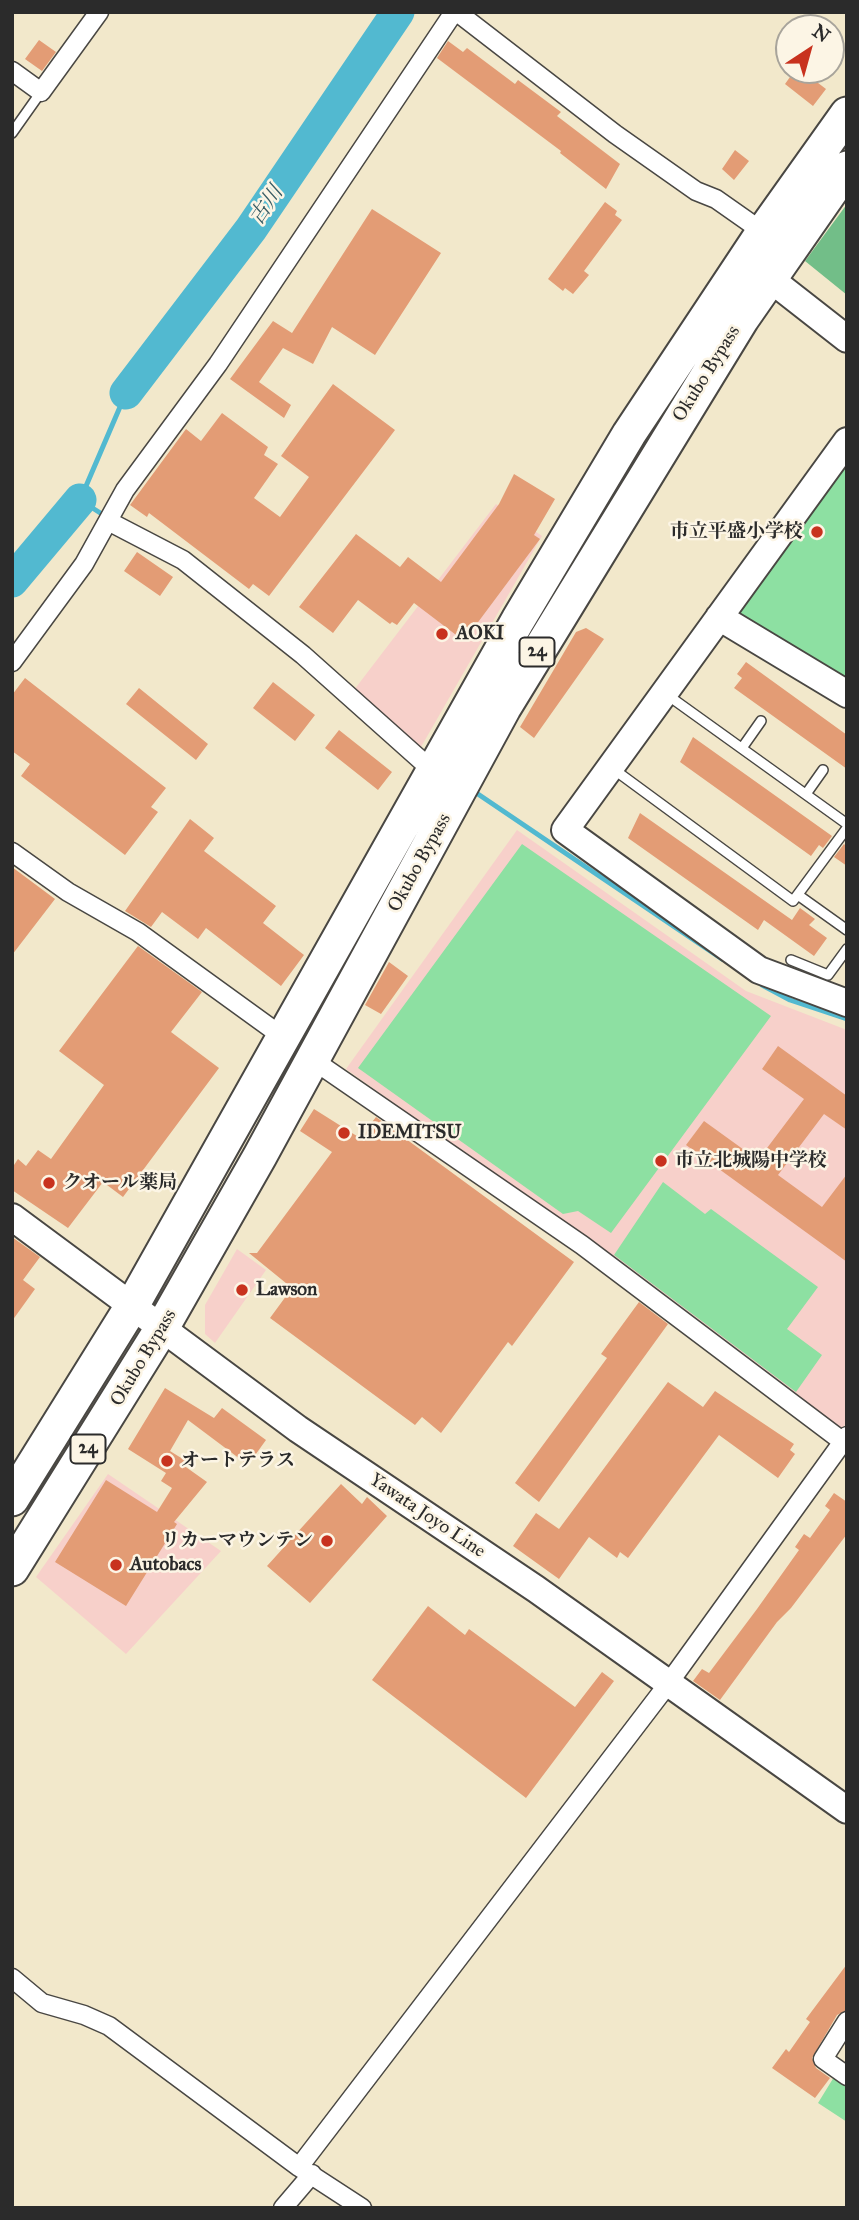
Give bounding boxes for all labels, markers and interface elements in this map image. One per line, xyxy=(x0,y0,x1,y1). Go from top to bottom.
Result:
north arrow xyxy=(775,14,845,84)
text: N xyxy=(808,19,835,47)
water label: 古川 xyxy=(245,182,289,230)
street label: Okubo Bypass xyxy=(668,322,746,426)
place label: 市立平盛小学校 xyxy=(670,521,803,543)
marker: 市立平盛小学校 xyxy=(809,524,825,540)
place label: AOKI xyxy=(456,623,504,645)
marker: AOKI xyxy=(434,626,450,642)
road number: 24 xyxy=(520,638,554,666)
street label: Okubo Bypass xyxy=(384,810,456,916)
place label: IDEMITSU xyxy=(358,1122,461,1144)
marker: IDEMITSU xyxy=(336,1125,352,1141)
place label: 市立北城陽中学校 xyxy=(675,1150,827,1172)
marker: 市立北城陽中学校 xyxy=(653,1153,669,1169)
place label: クオール薬局 xyxy=(63,1172,177,1194)
marker: クオール薬局 xyxy=(41,1175,57,1191)
place label: Lawson xyxy=(256,1279,317,1301)
marker: Lawson xyxy=(234,1282,250,1298)
street label: Okubo Bypass xyxy=(106,1305,182,1411)
road number: 24 xyxy=(70,1434,106,1464)
place label: オートテラス xyxy=(181,1450,295,1472)
marker: オートテラス xyxy=(159,1453,175,1469)
street label: Yawata Joyo Line xyxy=(365,1469,489,1563)
place label: リカーマウンテン xyxy=(161,1530,313,1552)
marker: リカーマウンテン xyxy=(319,1533,335,1549)
place label: Autobacs xyxy=(130,1554,201,1576)
marker: Autobacs xyxy=(108,1557,124,1573)

